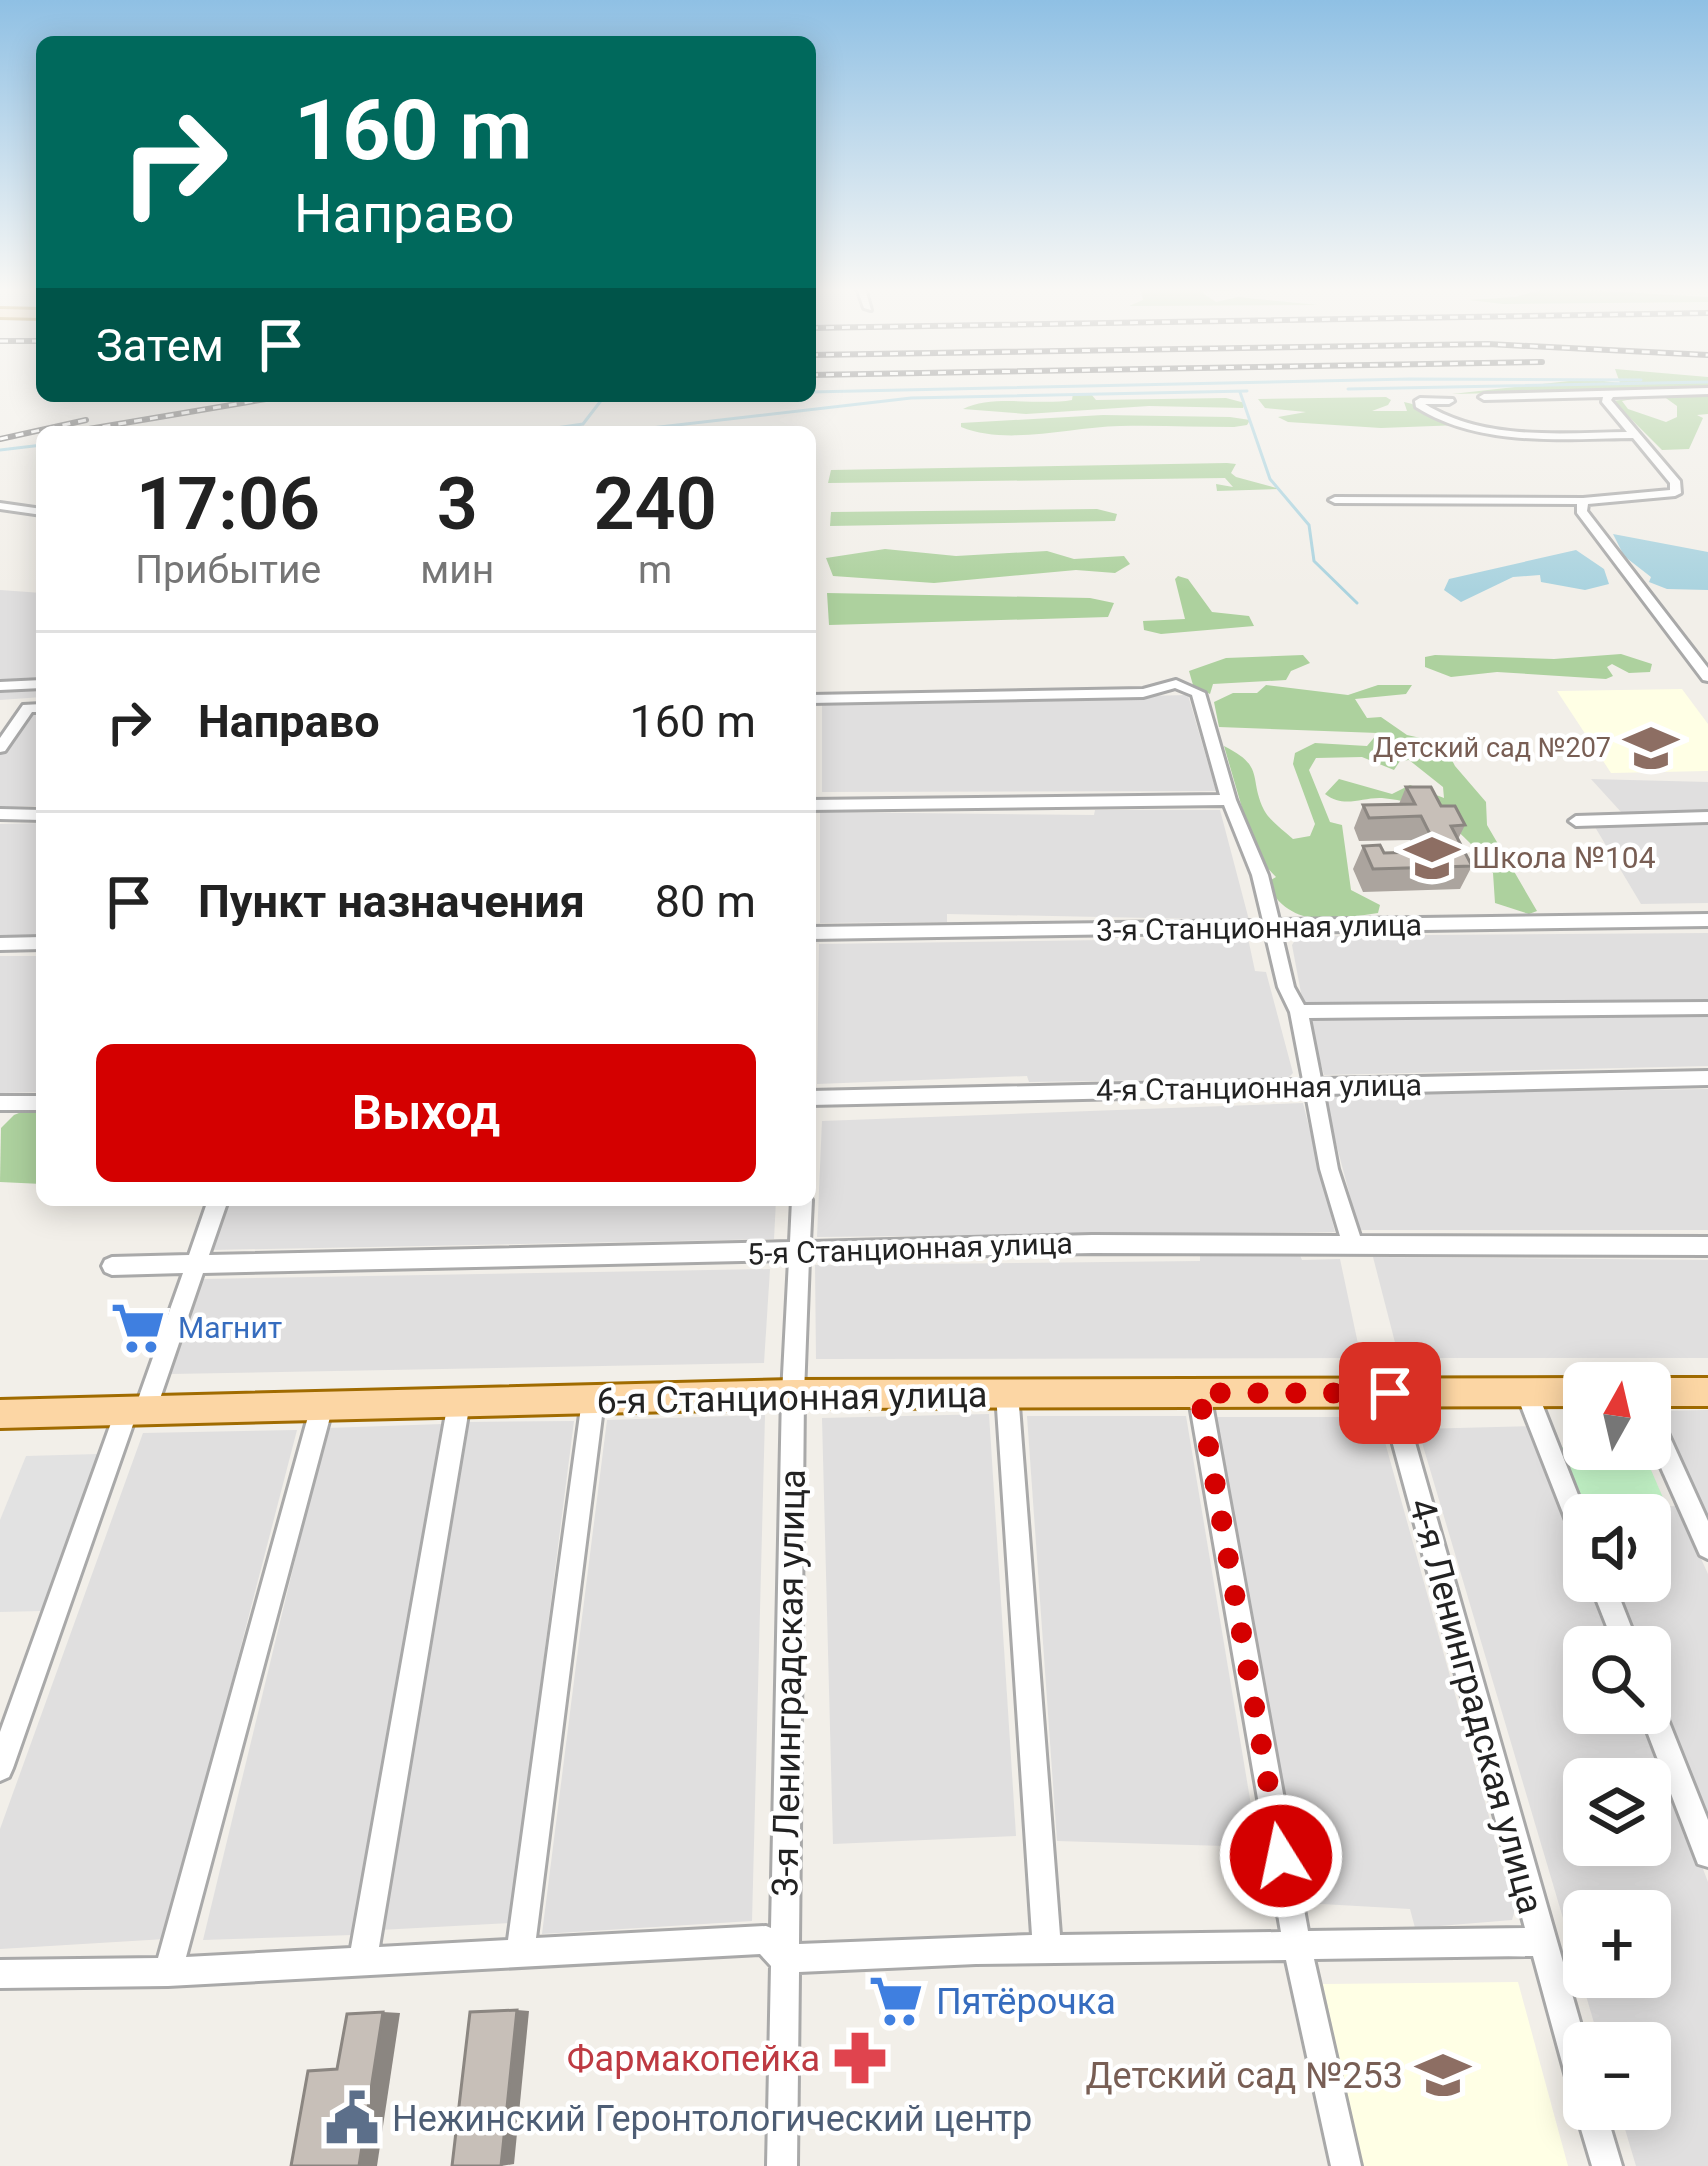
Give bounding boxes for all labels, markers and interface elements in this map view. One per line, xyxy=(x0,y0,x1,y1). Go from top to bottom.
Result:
text: 160 m xyxy=(294,81,532,180)
icon: right xyxy=(96,84,252,240)
text: Направо xyxy=(294,182,514,245)
icon: arrive xyxy=(248,312,314,378)
text: Затем xyxy=(96,319,224,372)
text: 17:06 xyxy=(136,462,320,547)
text: 3 xyxy=(437,462,478,547)
text: 240 xyxy=(593,462,717,547)
text: Прибытие xyxy=(135,547,321,593)
text: мин xyxy=(420,547,494,593)
text: m xyxy=(638,547,672,593)
icon: right xyxy=(96,689,162,755)
text: Направо xyxy=(198,695,380,748)
text: 160 m xyxy=(630,695,756,748)
school or university icon: Детский сад №207 xyxy=(1622,719,1680,777)
place label: Детский сад №207 xyxy=(1373,732,1611,764)
school or university icon: Школа №104 xyxy=(1403,829,1461,887)
place label: Школа №104 xyxy=(1472,840,1656,875)
icon: arrive xyxy=(96,869,162,935)
text: Пункт назначения xyxy=(198,875,585,928)
text: 80 m xyxy=(655,875,756,928)
street label: 3-я Станционная улица xyxy=(1096,907,1422,948)
button: Выход xyxy=(96,1044,756,1182)
street label: 4-я Станционная улица xyxy=(1096,1067,1422,1108)
street label: 5-я Станционная улица xyxy=(747,1225,1073,1272)
supermarket icon: Магнит xyxy=(109,1299,167,1357)
place label: Магнит xyxy=(178,1310,282,1345)
pin xyxy=(1339,1342,1441,1444)
icon: arrive xyxy=(1357,1360,1423,1426)
north arrow xyxy=(1563,1362,1671,1470)
map controls xyxy=(1563,1362,1671,2130)
street label: 6-я Станционная улица xyxy=(596,1374,988,1422)
street label: 3-я Ленинградская улица xyxy=(764,1469,814,1897)
street label: 4-я Ленинградская улица xyxy=(1400,1494,1552,1918)
button: sound xyxy=(1563,1494,1671,1602)
button: search xyxy=(1563,1626,1671,1734)
button: layers xyxy=(1563,1758,1671,1866)
position arrow xyxy=(1218,1793,1344,1919)
button: + xyxy=(1563,1890,1671,1998)
supermarket icon: Пятёрочка xyxy=(867,1972,925,2030)
place label: Пятёрочка xyxy=(936,1981,1116,2023)
button: − xyxy=(1563,2022,1671,2130)
pharmacy icon: Фармакопейка xyxy=(831,2029,889,2087)
place label: Фармакопейка xyxy=(567,2038,820,2080)
school or university icon: Детский сад №253 xyxy=(1414,2046,1472,2104)
place label: Детский сад №253 xyxy=(1086,2055,1403,2097)
public building icon: Нежинский Геронтологический центр xyxy=(323,2089,381,2147)
place label: Нежинский Геронтологический центр xyxy=(392,2098,1032,2140)

